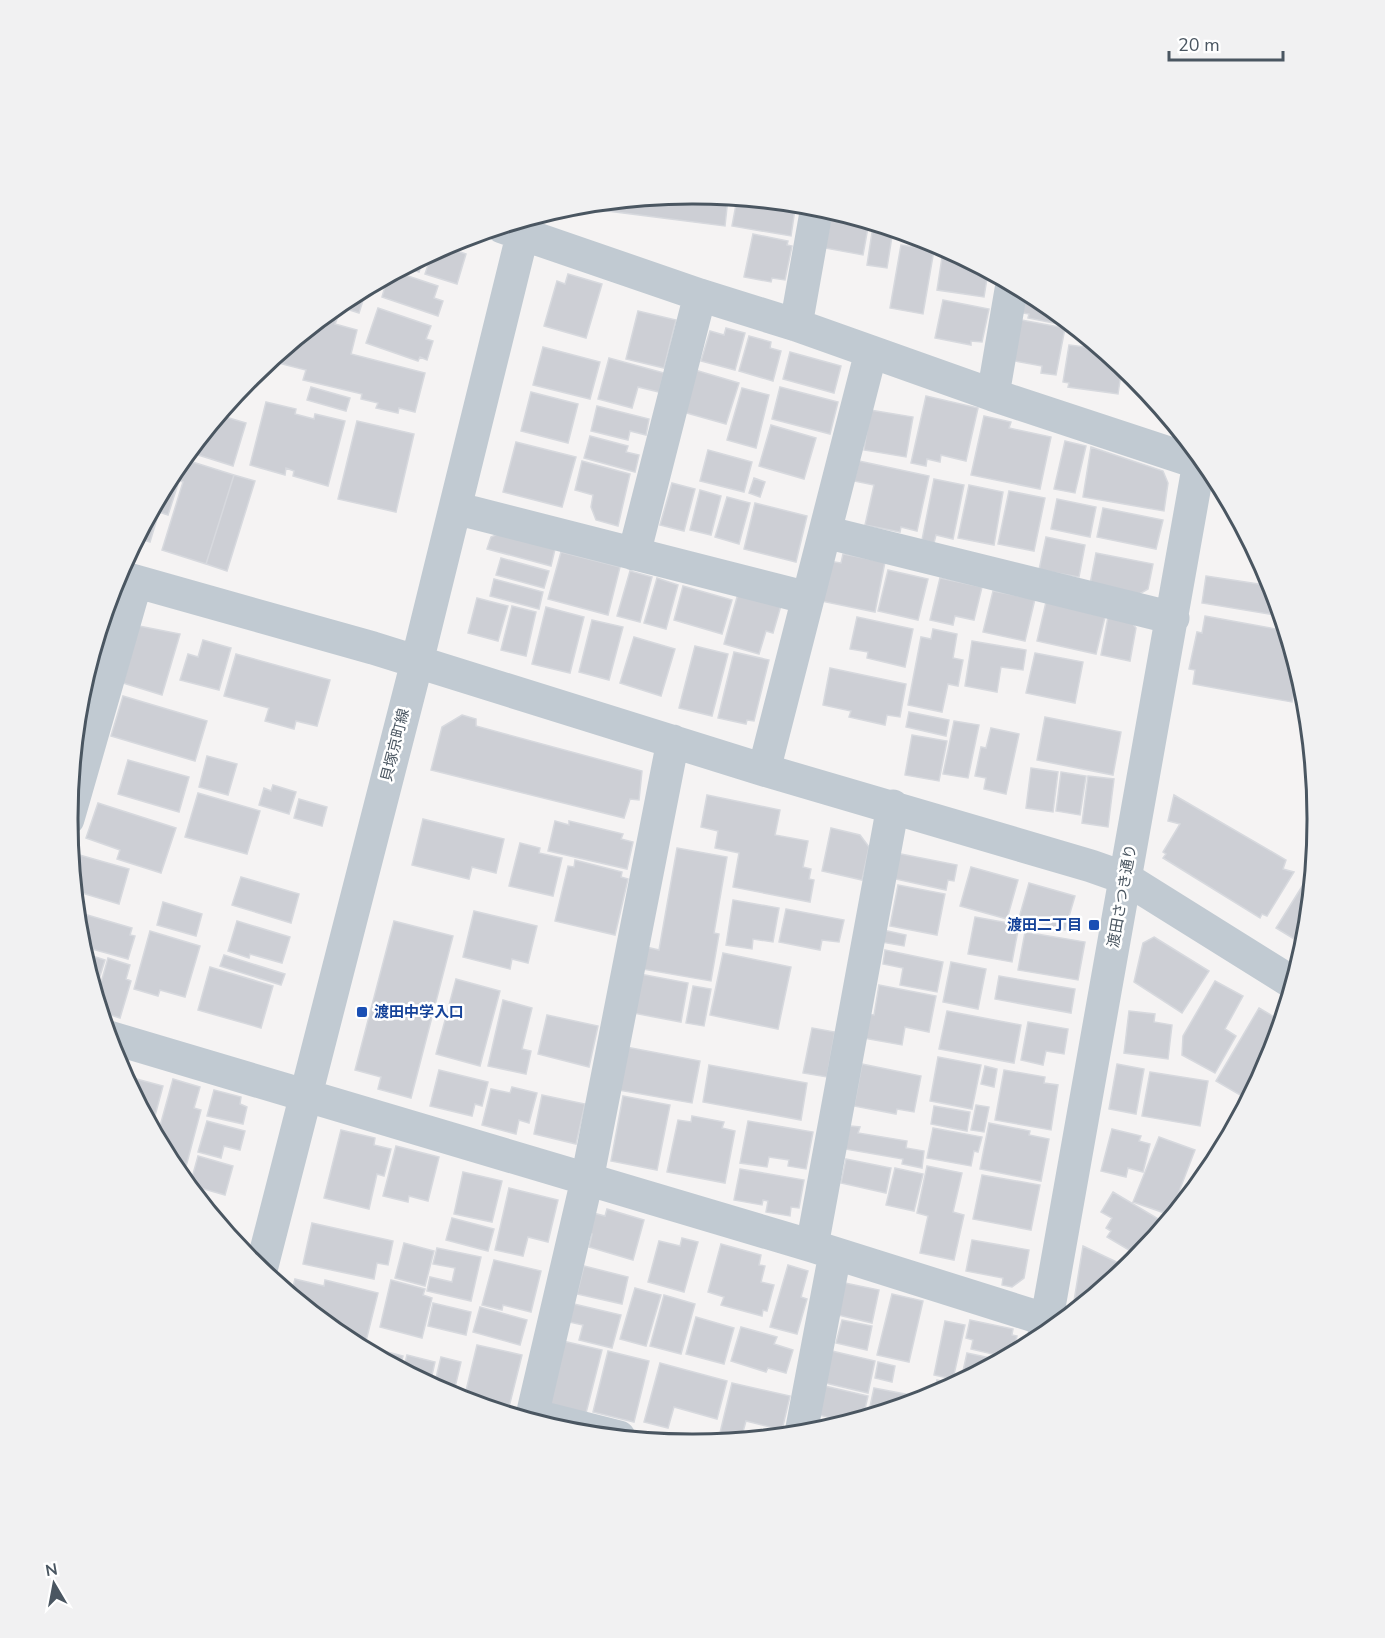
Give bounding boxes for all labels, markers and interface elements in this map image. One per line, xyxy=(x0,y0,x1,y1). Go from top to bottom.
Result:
scale bar xyxy=(1169,24,1283,62)
text: 20 m xyxy=(1178,33,1220,57)
street label: 貝塚京町線 xyxy=(376,706,414,784)
street label: 渡田さつき通り xyxy=(1103,843,1141,949)
place label: 渡田二丁目 xyxy=(1007,915,1082,935)
marker: 渡田二丁目 xyxy=(1087,918,1101,932)
place label: 渡田中学入口 xyxy=(374,1002,464,1022)
marker: 渡田中学入口 xyxy=(355,1005,369,1019)
north arrow xyxy=(24,1554,84,1614)
text: N xyxy=(44,1558,59,1582)

